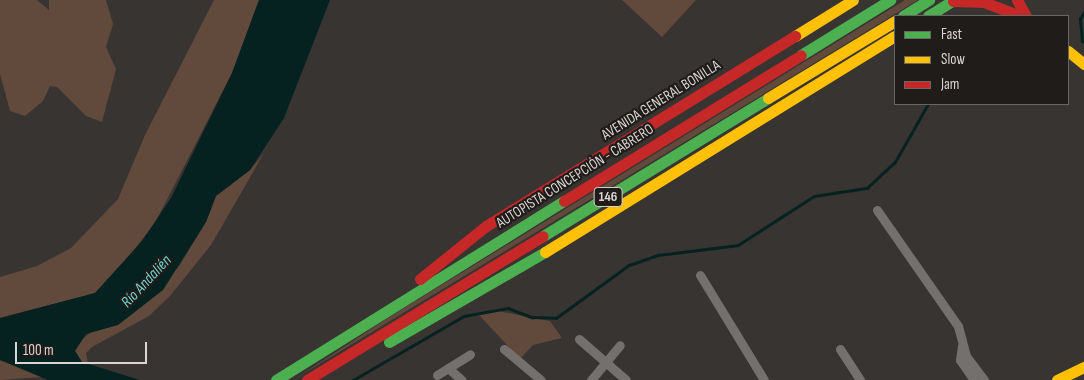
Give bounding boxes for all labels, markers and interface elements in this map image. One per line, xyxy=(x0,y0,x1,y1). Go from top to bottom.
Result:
legend xyxy=(894,15,1069,105)
text: Fast xyxy=(941,25,962,44)
text: Slow xyxy=(941,50,965,69)
street label: AVENIDA GENERAL BONILLA xyxy=(598,56,724,144)
text: Jam xyxy=(941,75,959,94)
street label: AUTOPISTA CONCEPCIÓN - CABRERO xyxy=(493,120,657,232)
road number: 146 xyxy=(593,186,623,208)
water label: Río Andalién xyxy=(118,252,176,312)
scale bar xyxy=(18,332,150,364)
text: 100 m xyxy=(23,341,54,360)

